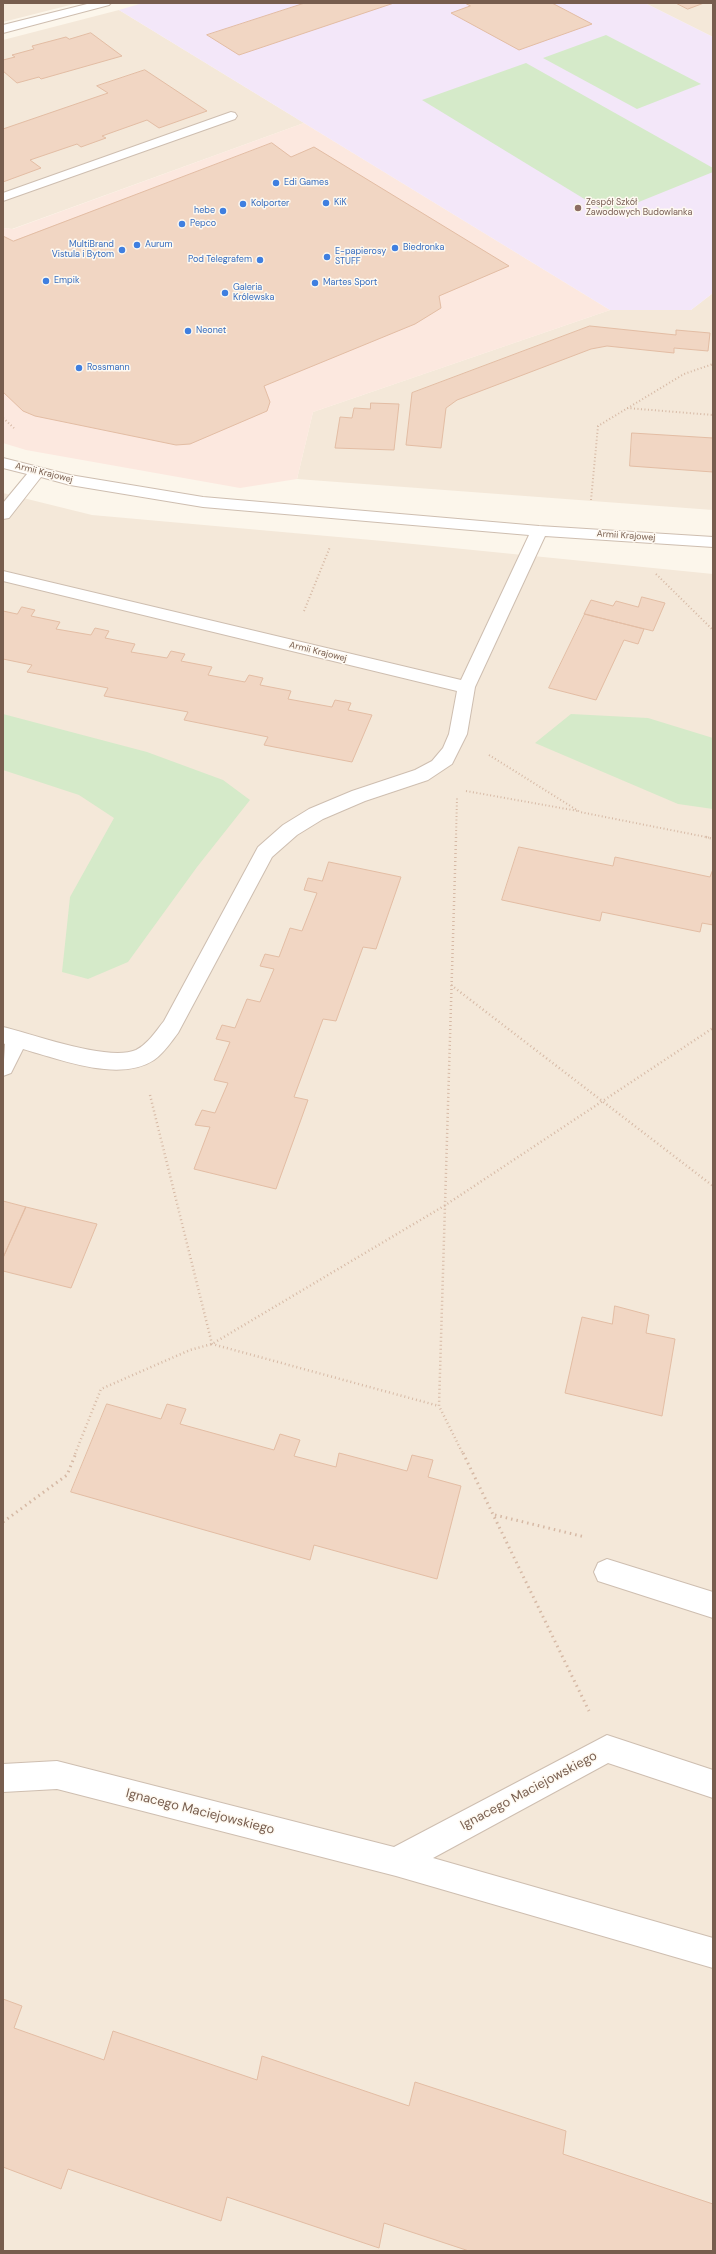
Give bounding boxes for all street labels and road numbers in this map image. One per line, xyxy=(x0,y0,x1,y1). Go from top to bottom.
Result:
street label: Armii Krajowej xyxy=(14,461,74,485)
street label: Armii Krajowej xyxy=(596,529,656,543)
street label: Armii Krajowej xyxy=(288,640,348,664)
street label: Ignacego Maciejowskiego xyxy=(458,1748,600,1834)
street label: Ignacego Maciejowskiego xyxy=(124,1786,276,1838)

